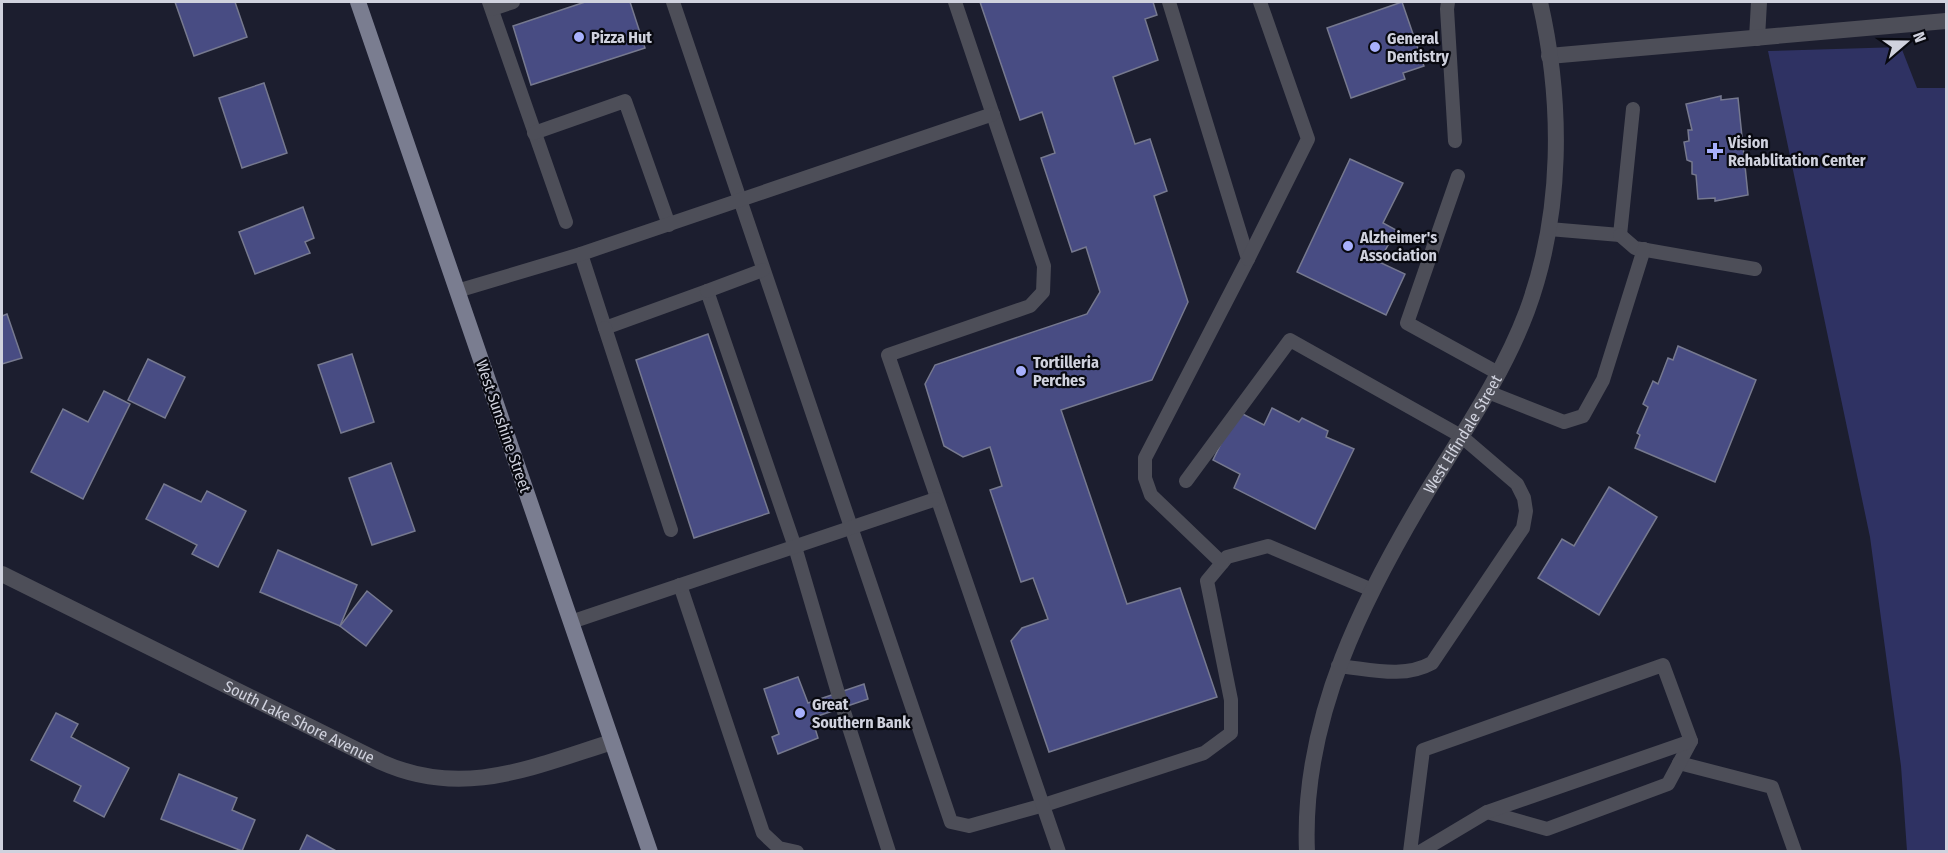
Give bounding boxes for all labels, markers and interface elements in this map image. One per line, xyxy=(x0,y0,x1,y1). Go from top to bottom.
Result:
north arrow xyxy=(1876,12,1936,72)
place label: Pizza Hut xyxy=(591,28,652,47)
place label: General Dentistry xyxy=(1387,29,1449,66)
text: N xyxy=(1909,29,1930,45)
marker: Pizza Hut xyxy=(572,30,586,44)
marker: General Dentistry xyxy=(1368,40,1382,54)
place label: Vision Rehablitation Center xyxy=(1727,133,1866,170)
marker: Vision Rehablitation Center xyxy=(1706,142,1724,160)
place label: Alzheimer's Association xyxy=(1359,228,1437,265)
marker: Alzheimer's Association xyxy=(1341,239,1355,253)
place label: Tortilleria Perches xyxy=(1033,353,1099,390)
street label: West Sunshine Street xyxy=(472,357,535,496)
marker: Tortilleria Perches xyxy=(1014,364,1028,378)
street label: West Elfindale Street xyxy=(1419,371,1506,497)
street label: South Lake Shore Avenue xyxy=(221,677,378,767)
place label: Great Southern Bank xyxy=(812,695,911,732)
marker: Great Southern Bank xyxy=(793,706,807,720)

